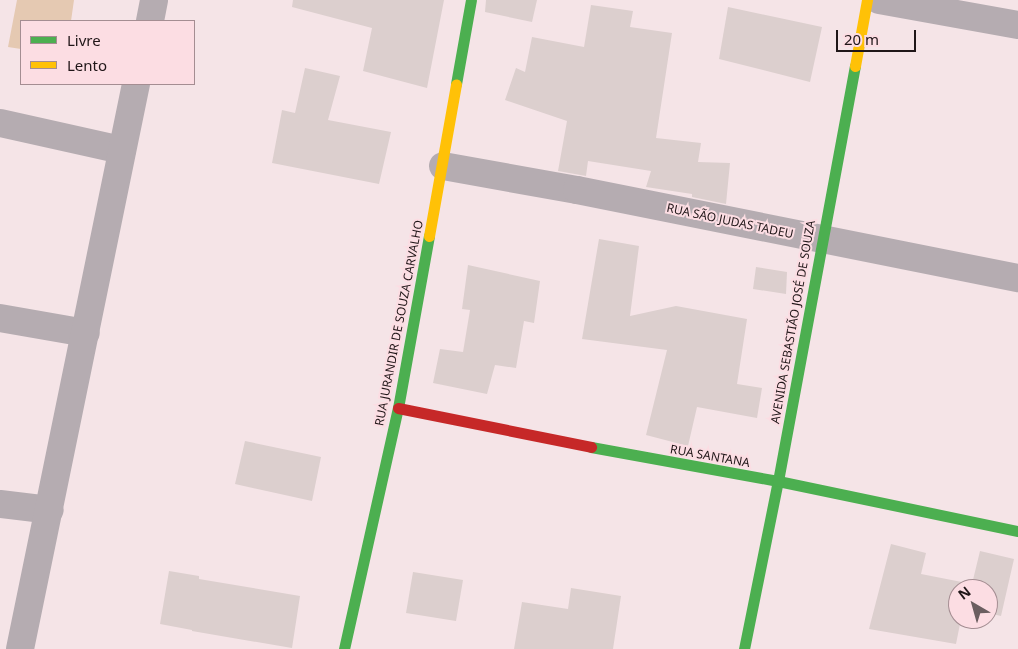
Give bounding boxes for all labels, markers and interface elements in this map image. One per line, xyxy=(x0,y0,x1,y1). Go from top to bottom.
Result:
legend xyxy=(20,20,195,85)
scale bar xyxy=(838,20,918,52)
text: 20 m xyxy=(844,29,879,49)
text: Livre xyxy=(67,30,101,50)
text: Lento xyxy=(67,55,107,75)
street label: RUA SÃO JUDAS TADEU xyxy=(665,201,795,241)
street label: RUA JURANDIR DE SOUZA CARVALHO xyxy=(372,219,426,427)
street label: AVENIDA SEBASTIÃO JOSÉ DE SOUZA xyxy=(768,219,818,425)
street label: RUA SANTANA xyxy=(669,442,751,470)
north arrow xyxy=(948,579,998,629)
text: N xyxy=(954,582,974,604)

